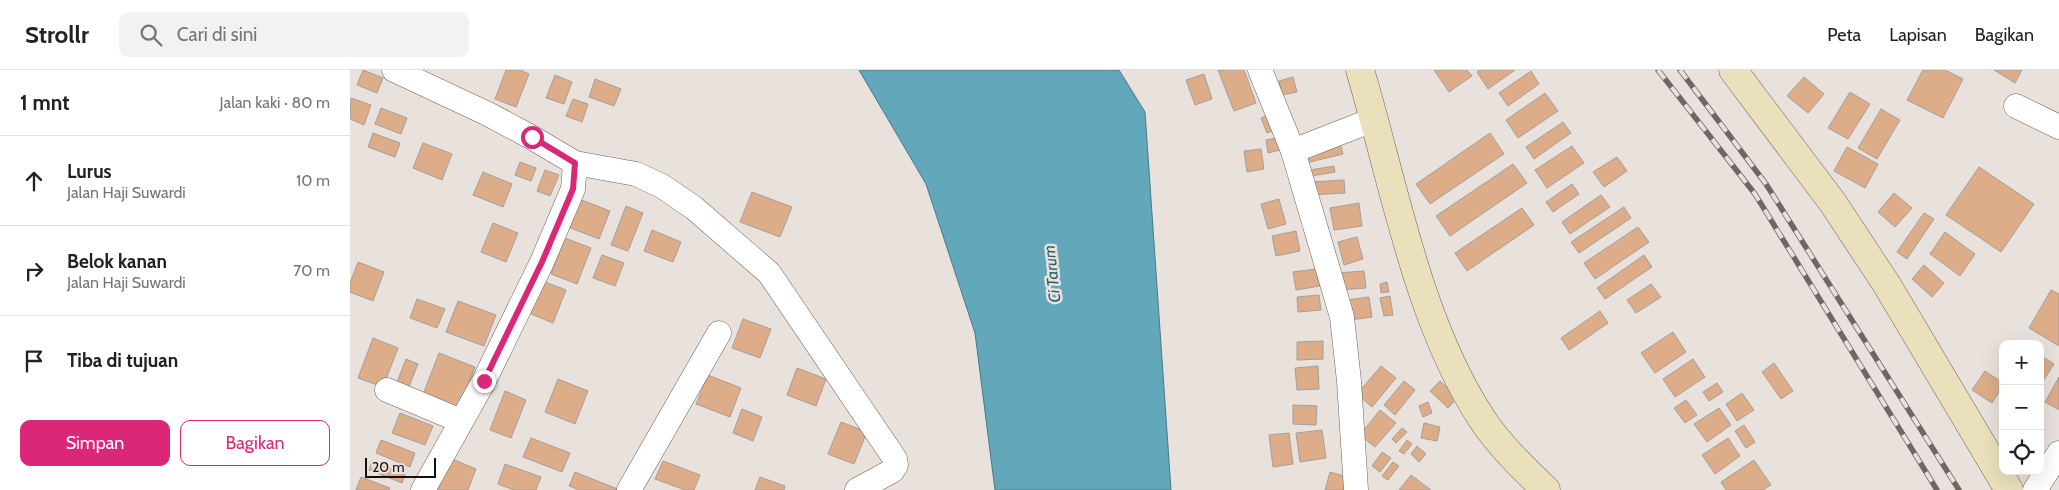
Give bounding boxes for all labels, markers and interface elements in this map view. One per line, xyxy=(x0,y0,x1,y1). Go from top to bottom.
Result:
search box xyxy=(119,12,469,57)
text: Strollr xyxy=(25,20,89,49)
icon: search xyxy=(137,21,165,49)
text: Cari di sini xyxy=(177,23,257,46)
text: Peta xyxy=(1827,24,1861,46)
text: Lapisan xyxy=(1889,24,1947,46)
text: Bagikan xyxy=(1975,24,2034,46)
text: 1 mnt xyxy=(20,90,69,115)
text: Jalan kaki · 80 m xyxy=(220,93,330,112)
route start xyxy=(521,126,544,149)
text: Lurus xyxy=(67,160,112,183)
icon: ahead xyxy=(20,167,48,195)
text: 10 m xyxy=(296,171,330,190)
text: Jalan Haji Suwardi xyxy=(67,183,186,202)
water label: Ci Tarum xyxy=(1040,244,1064,304)
text: Belok kanan xyxy=(67,250,167,273)
icon: right xyxy=(20,257,48,285)
text: 70 m xyxy=(293,261,330,280)
text: Jalan Haji Suwardi xyxy=(67,273,186,292)
map controls xyxy=(1999,340,2044,475)
button: + xyxy=(1999,340,2044,385)
icon: arrive xyxy=(20,347,48,375)
text: Tiba di tujuan xyxy=(67,349,178,372)
route end xyxy=(473,370,496,393)
button: − xyxy=(1999,385,2044,430)
button: Simpan xyxy=(20,420,170,466)
button: Bagikan xyxy=(180,420,330,466)
button: locate xyxy=(1999,430,2044,475)
scale bar xyxy=(365,455,436,478)
text: 20 m xyxy=(372,458,405,476)

